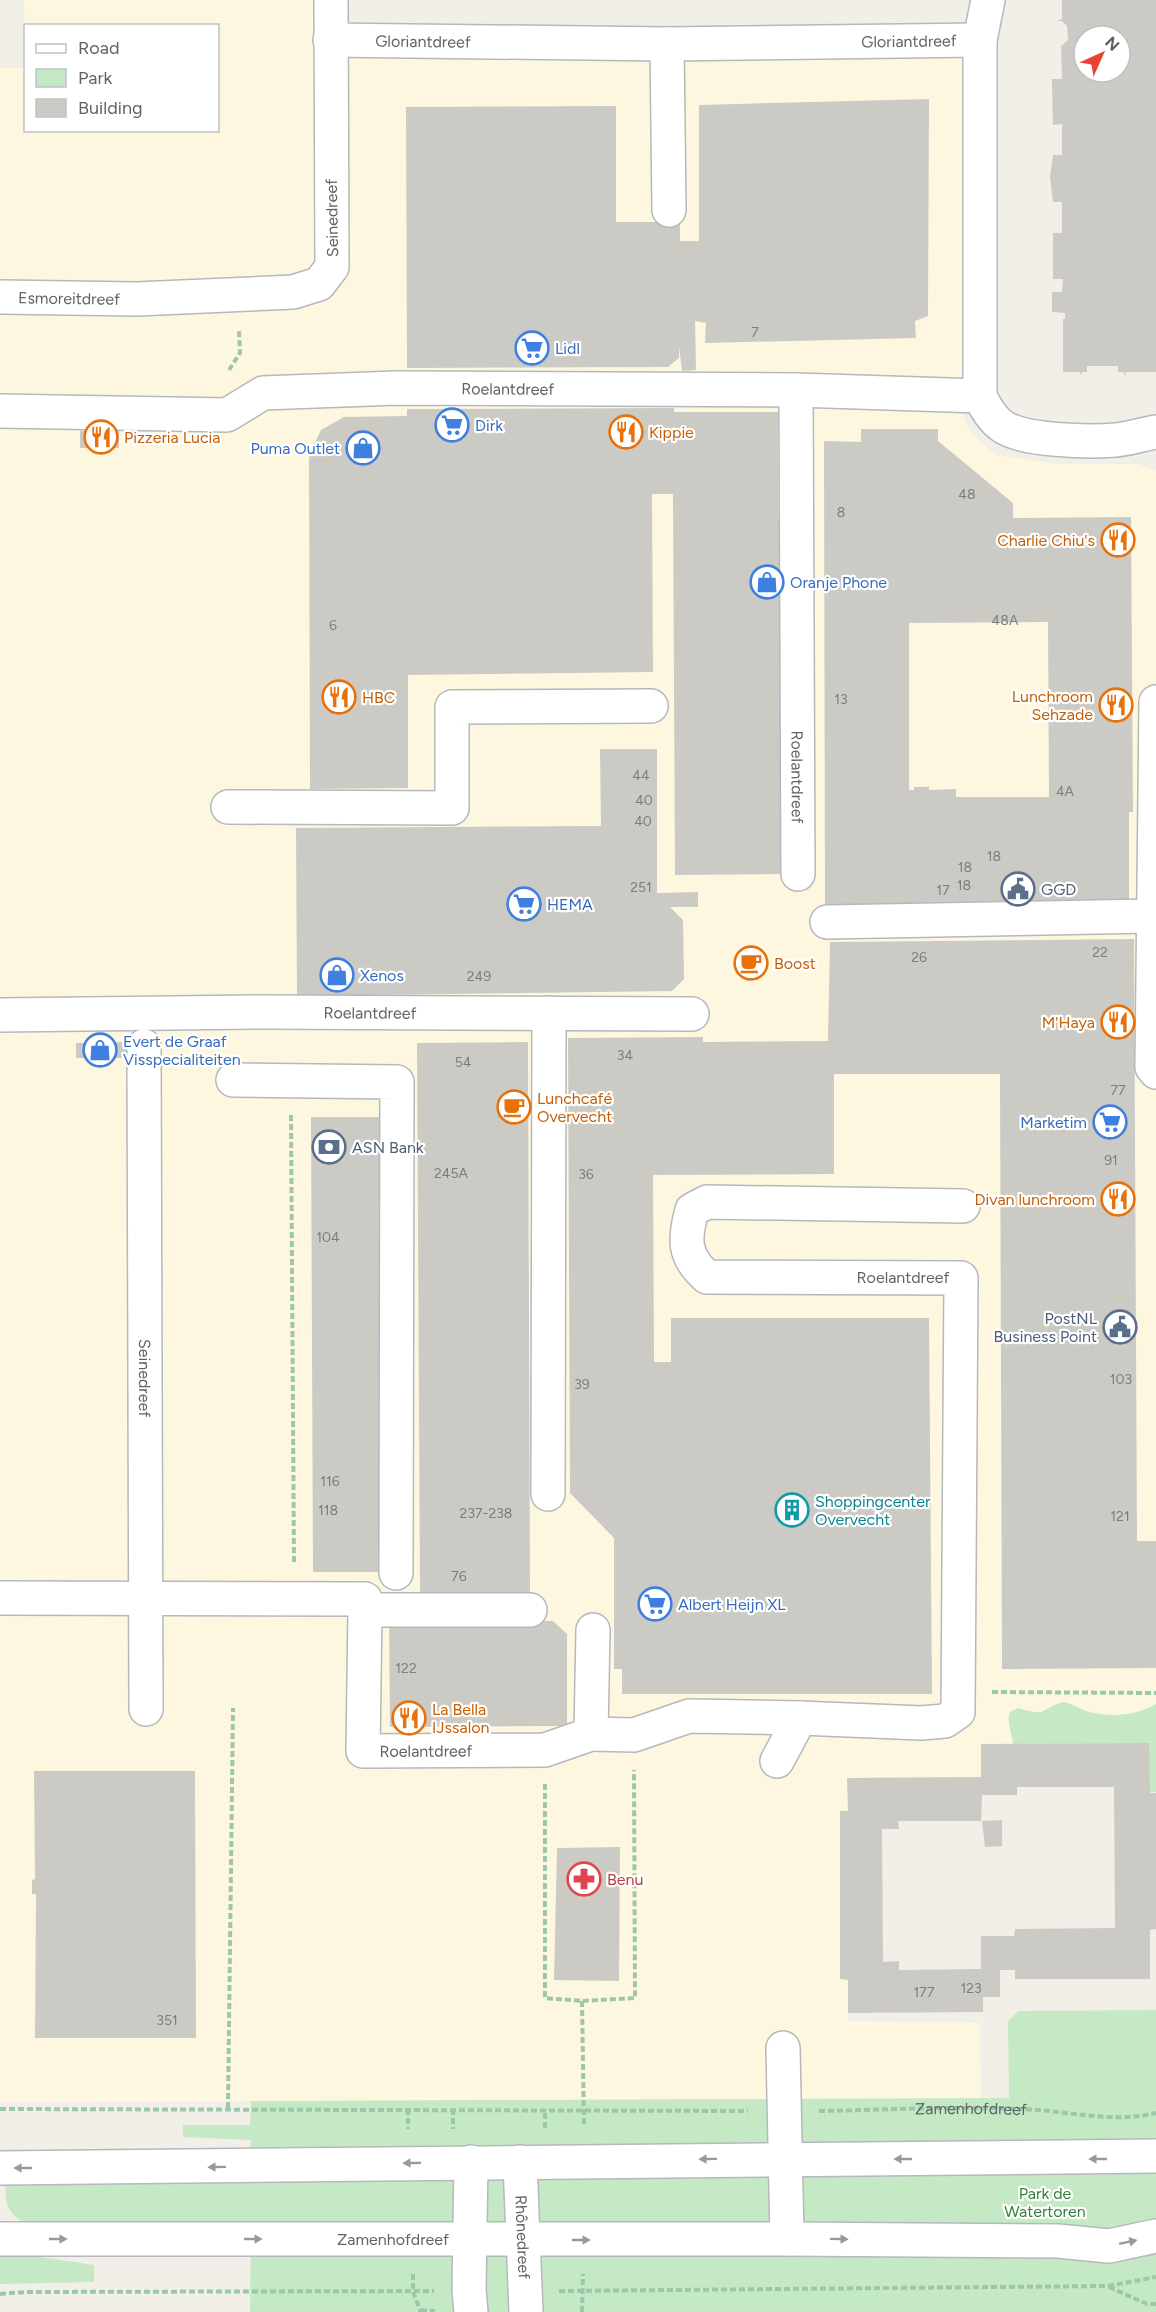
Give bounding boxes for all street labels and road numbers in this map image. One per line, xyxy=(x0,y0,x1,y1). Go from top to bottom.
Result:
street label: Gloriantdreef xyxy=(375,31,471,51)
street label: Gloriantdreef xyxy=(861,31,957,51)
street label: Seinedreef xyxy=(322,179,342,257)
street label: Esmoreitdreef xyxy=(18,288,120,308)
street label: Roelantdreef xyxy=(461,379,554,398)
street label: Roelantdreef xyxy=(788,730,807,824)
street label: Roelantdreef xyxy=(323,1003,417,1022)
street label: Roelantdreef xyxy=(857,1268,949,1287)
street label: Seinedreef xyxy=(135,1339,155,1417)
street label: Roelantdreef xyxy=(379,1741,473,1760)
street label: Zamenhofdreef xyxy=(915,2098,1027,2119)
street label: Rhônedreef xyxy=(512,2195,534,2279)
street label: Zamenhofdreef xyxy=(337,2230,449,2249)

